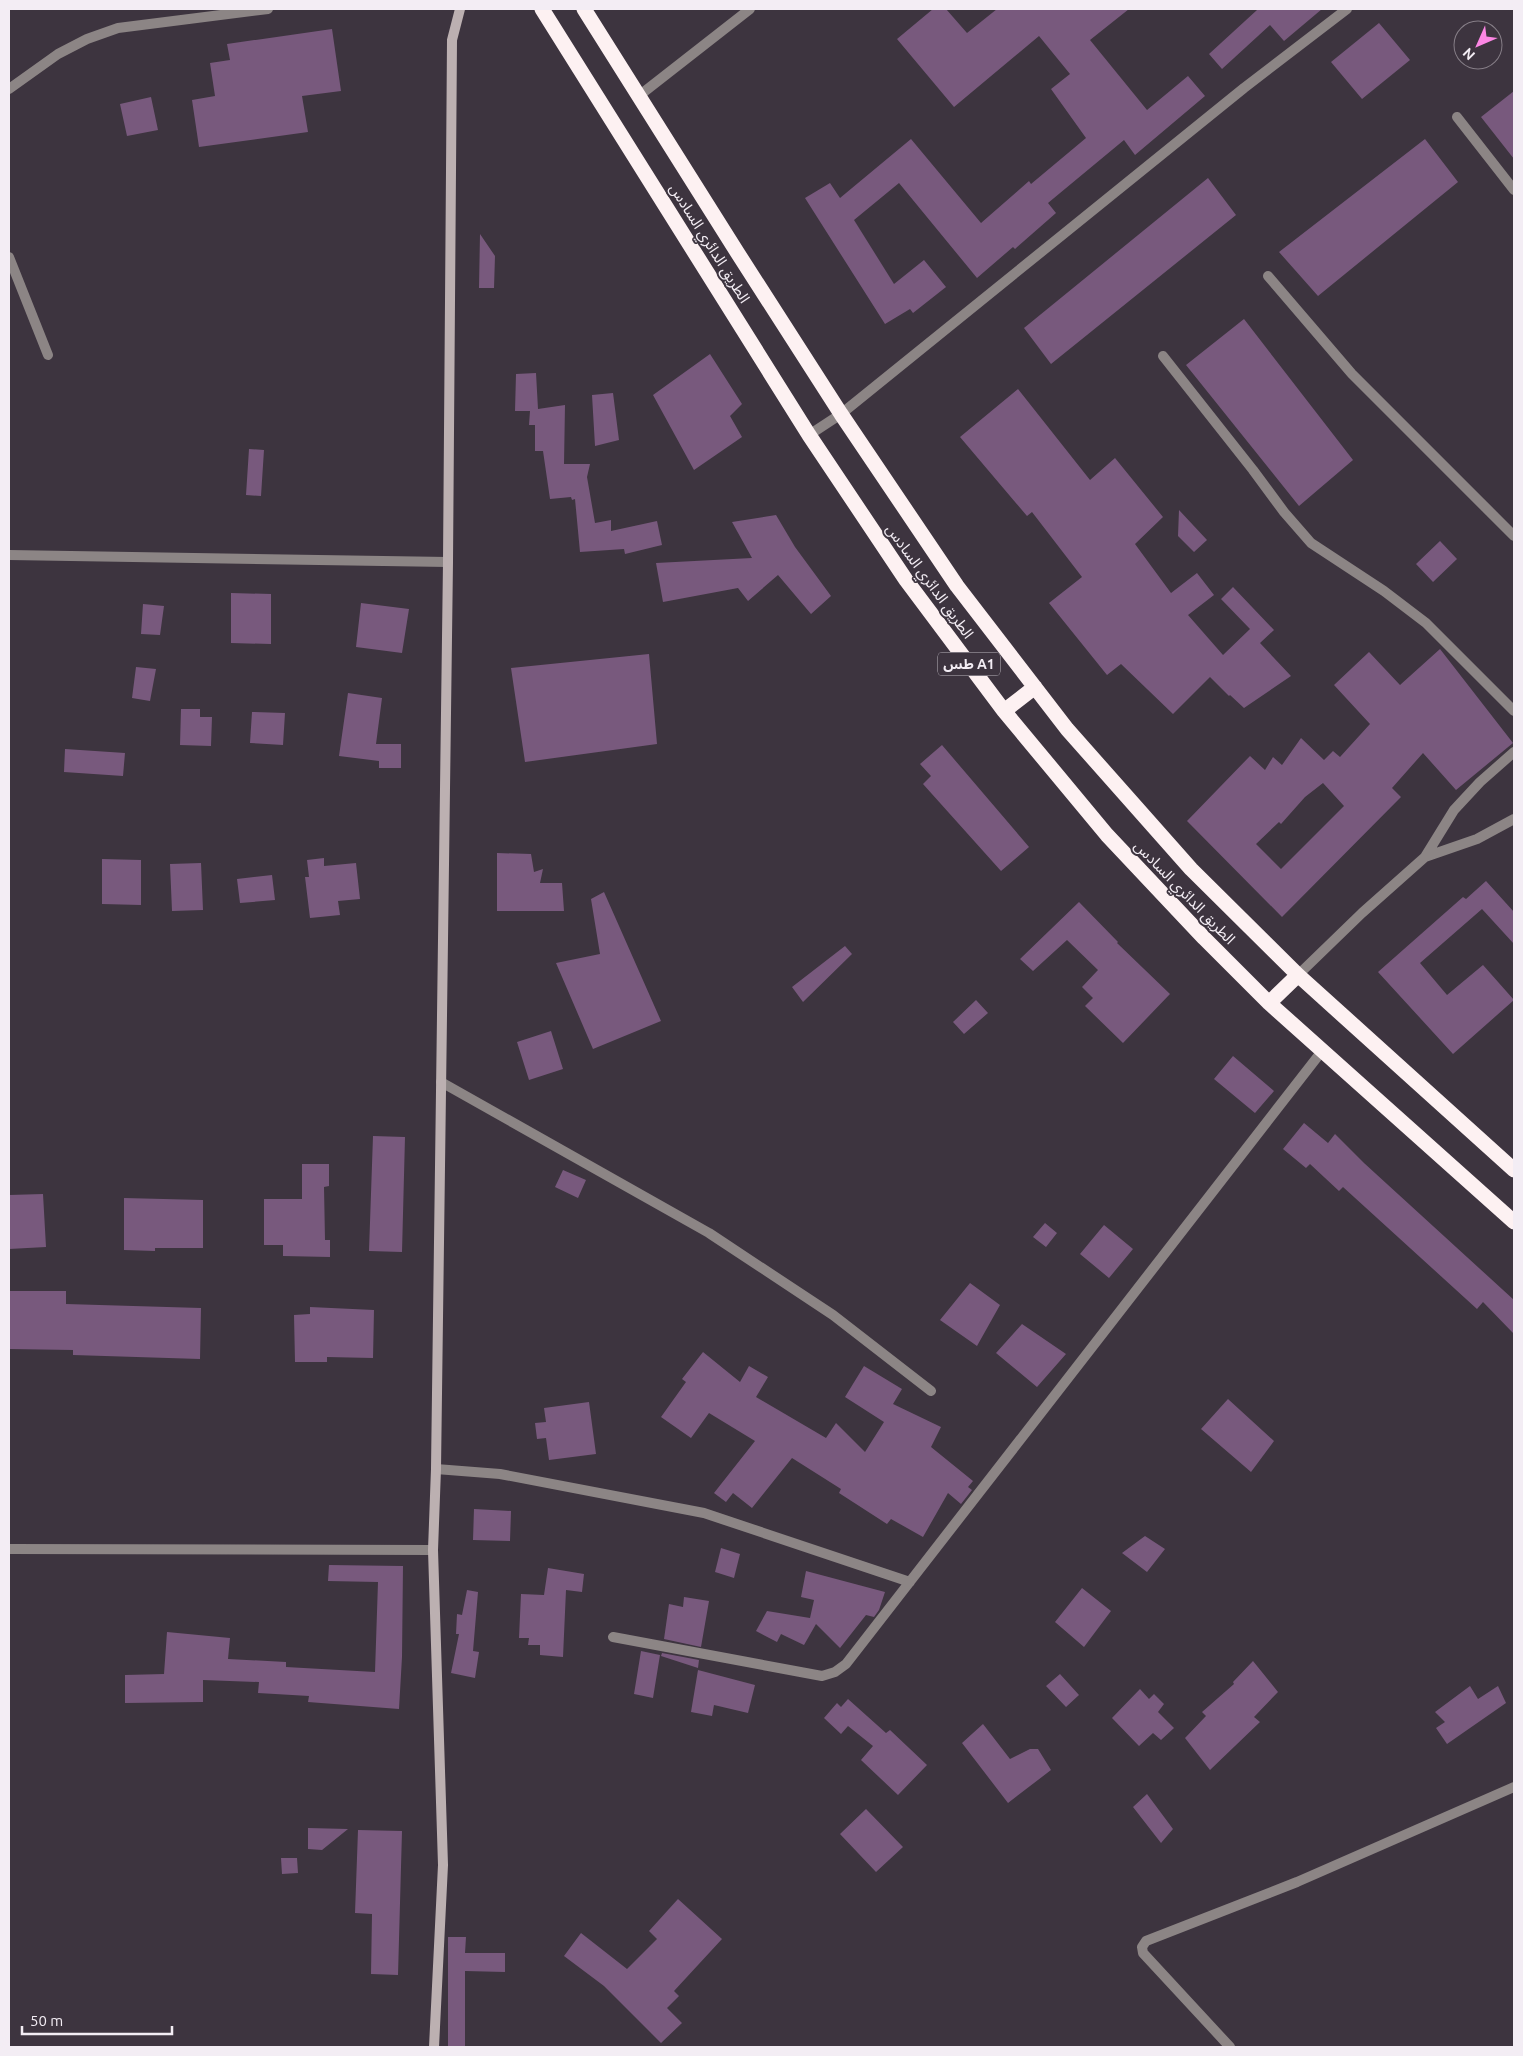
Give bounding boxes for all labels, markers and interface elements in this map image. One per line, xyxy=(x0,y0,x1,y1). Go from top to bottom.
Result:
north arrow xyxy=(1453,20,1503,70)
text: N xyxy=(1459,45,1478,64)
street label: الطريق الدائري السادس xyxy=(663,180,754,308)
street label: الطريق الدائري السادس xyxy=(880,520,977,644)
road number: طس A1 xyxy=(938,652,1000,676)
street label: الطريق الدائري السادس xyxy=(1129,837,1239,950)
scale bar xyxy=(22,2004,172,2036)
text: 50 m xyxy=(30,2012,63,2029)

